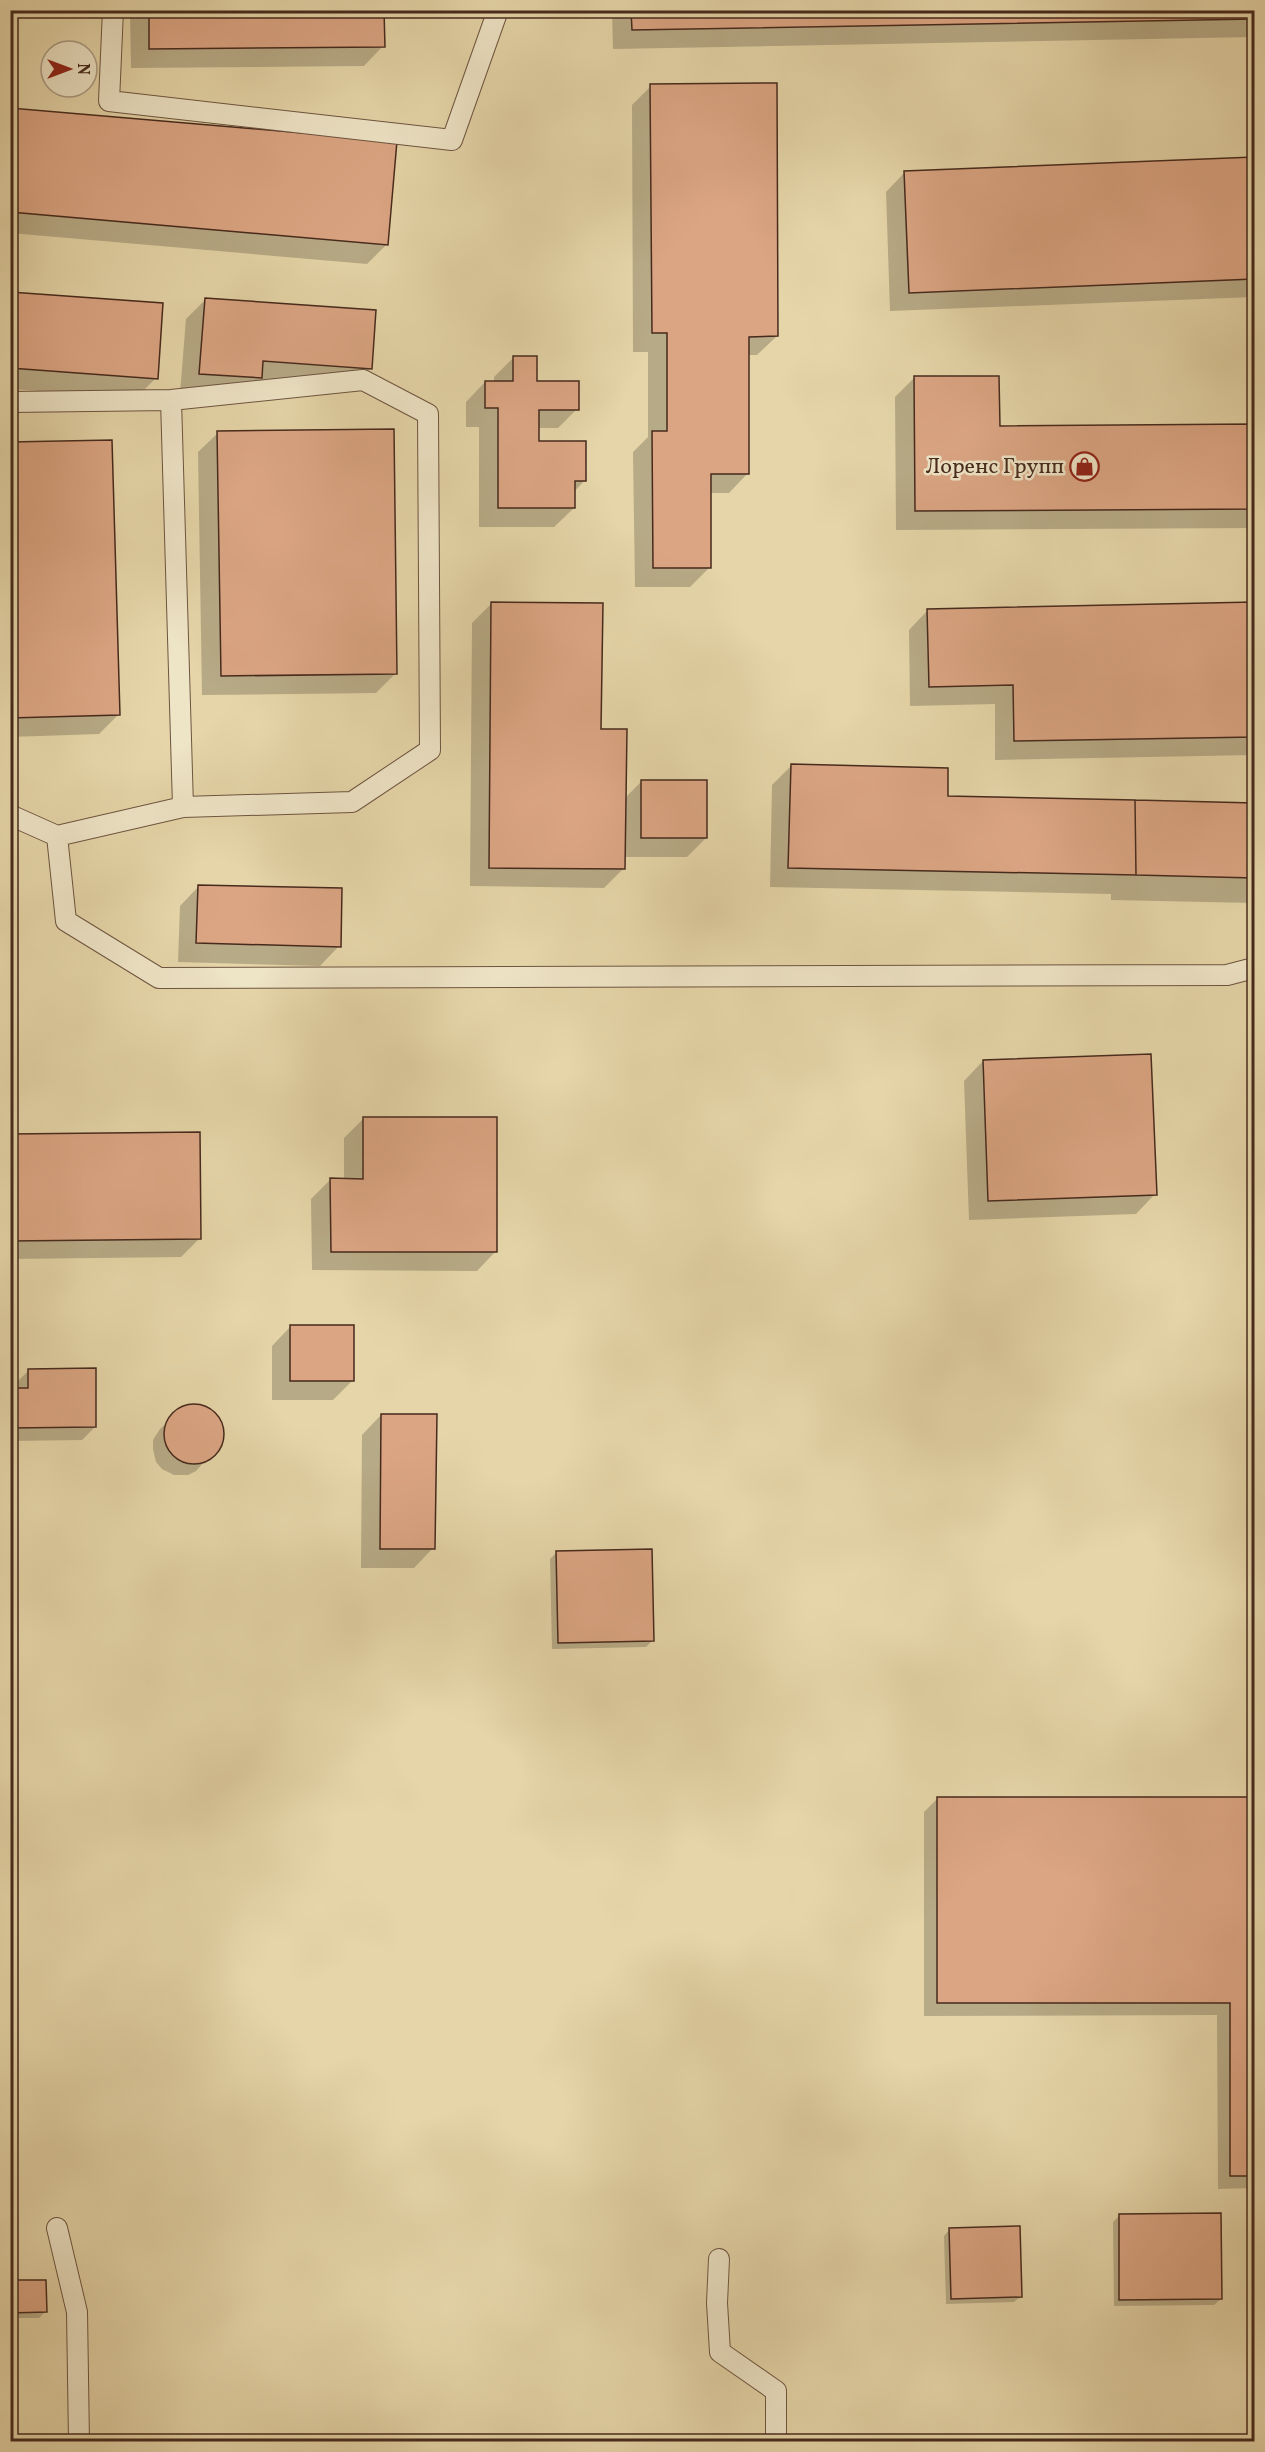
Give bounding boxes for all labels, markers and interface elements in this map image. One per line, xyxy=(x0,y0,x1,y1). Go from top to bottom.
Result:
north arrow xyxy=(39,39,99,99)
text: N xyxy=(71,63,93,75)
shop icon: Лоренс Групп xyxy=(1069,451,1101,483)
place label: Лоренс Групп xyxy=(925,452,1064,483)

